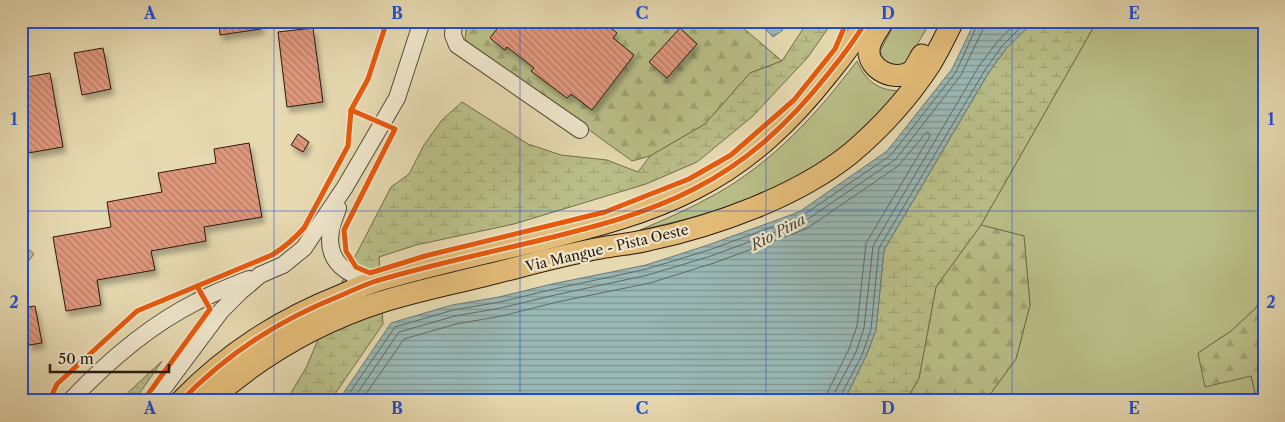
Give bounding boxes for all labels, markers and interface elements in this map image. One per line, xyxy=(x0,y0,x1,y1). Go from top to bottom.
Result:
text: A xyxy=(143,3,157,23)
text: B xyxy=(391,3,403,23)
text: C xyxy=(636,3,648,23)
text: D xyxy=(881,3,895,23)
text: E xyxy=(1128,3,1140,23)
text: 1 xyxy=(10,109,18,129)
text: 1 xyxy=(1267,109,1275,129)
water label: Rio Pina xyxy=(746,210,809,255)
street label: Via Mangue - Pista Oeste xyxy=(523,220,690,276)
text: 2 xyxy=(9,292,19,312)
text: 2 xyxy=(1266,292,1276,312)
scale bar xyxy=(50,342,169,374)
text: 50 m xyxy=(58,349,94,368)
text: A xyxy=(143,398,157,418)
text: B xyxy=(391,398,403,418)
text: C xyxy=(636,398,648,418)
text: D xyxy=(881,398,895,418)
text: E xyxy=(1128,398,1140,418)

